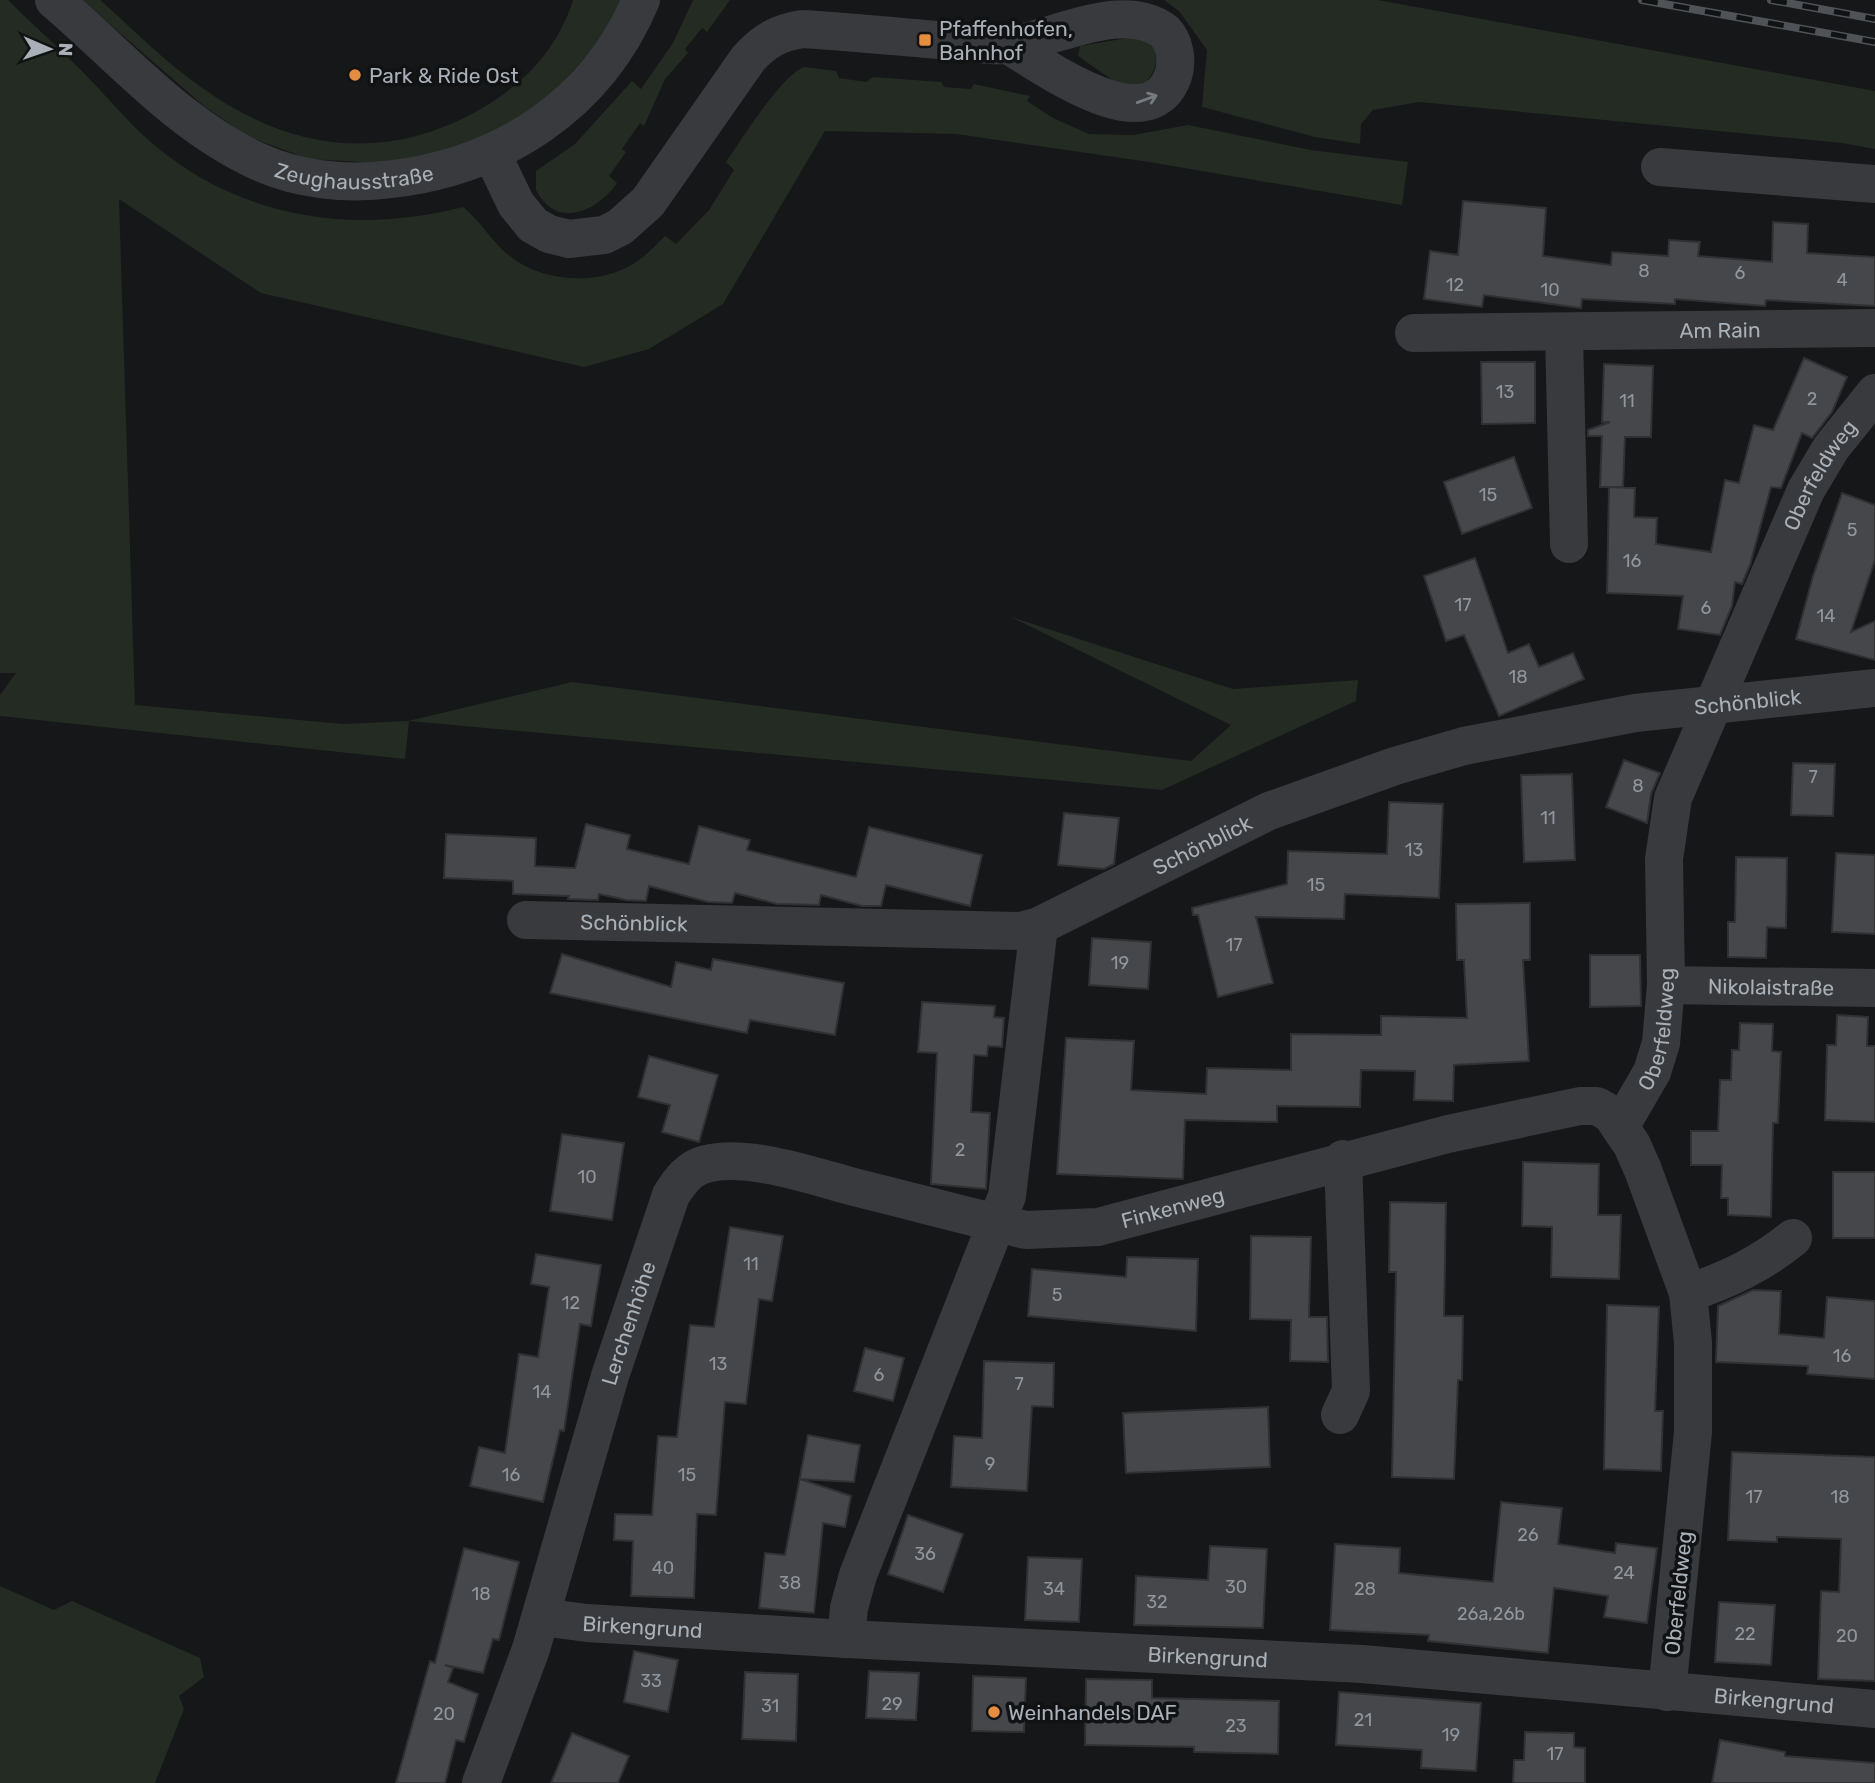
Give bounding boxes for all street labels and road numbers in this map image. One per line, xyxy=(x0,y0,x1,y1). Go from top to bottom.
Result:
street label: Zeughausstraße xyxy=(272,157,436,194)
street label: Am Rain xyxy=(1679,317,1761,343)
street label: Oberfeldweg xyxy=(1778,414,1861,534)
street label: Schönblick xyxy=(1693,683,1803,719)
street label: Schönblick xyxy=(1148,809,1256,880)
street label: Schönblick xyxy=(580,909,688,936)
street label: Oberfeldweg xyxy=(1632,968,1679,1095)
street label: Nikolaistraße xyxy=(1708,973,1834,1000)
street label: Finkenweg xyxy=(1118,1182,1227,1233)
street label: Lerchenhöhe xyxy=(596,1258,660,1388)
street label: Oberfeldweg xyxy=(1659,1530,1697,1656)
street label: Birkengrund xyxy=(582,1610,703,1643)
street label: Birkengrund xyxy=(1147,1641,1268,1672)
street label: Birkengrund xyxy=(1713,1682,1835,1718)

